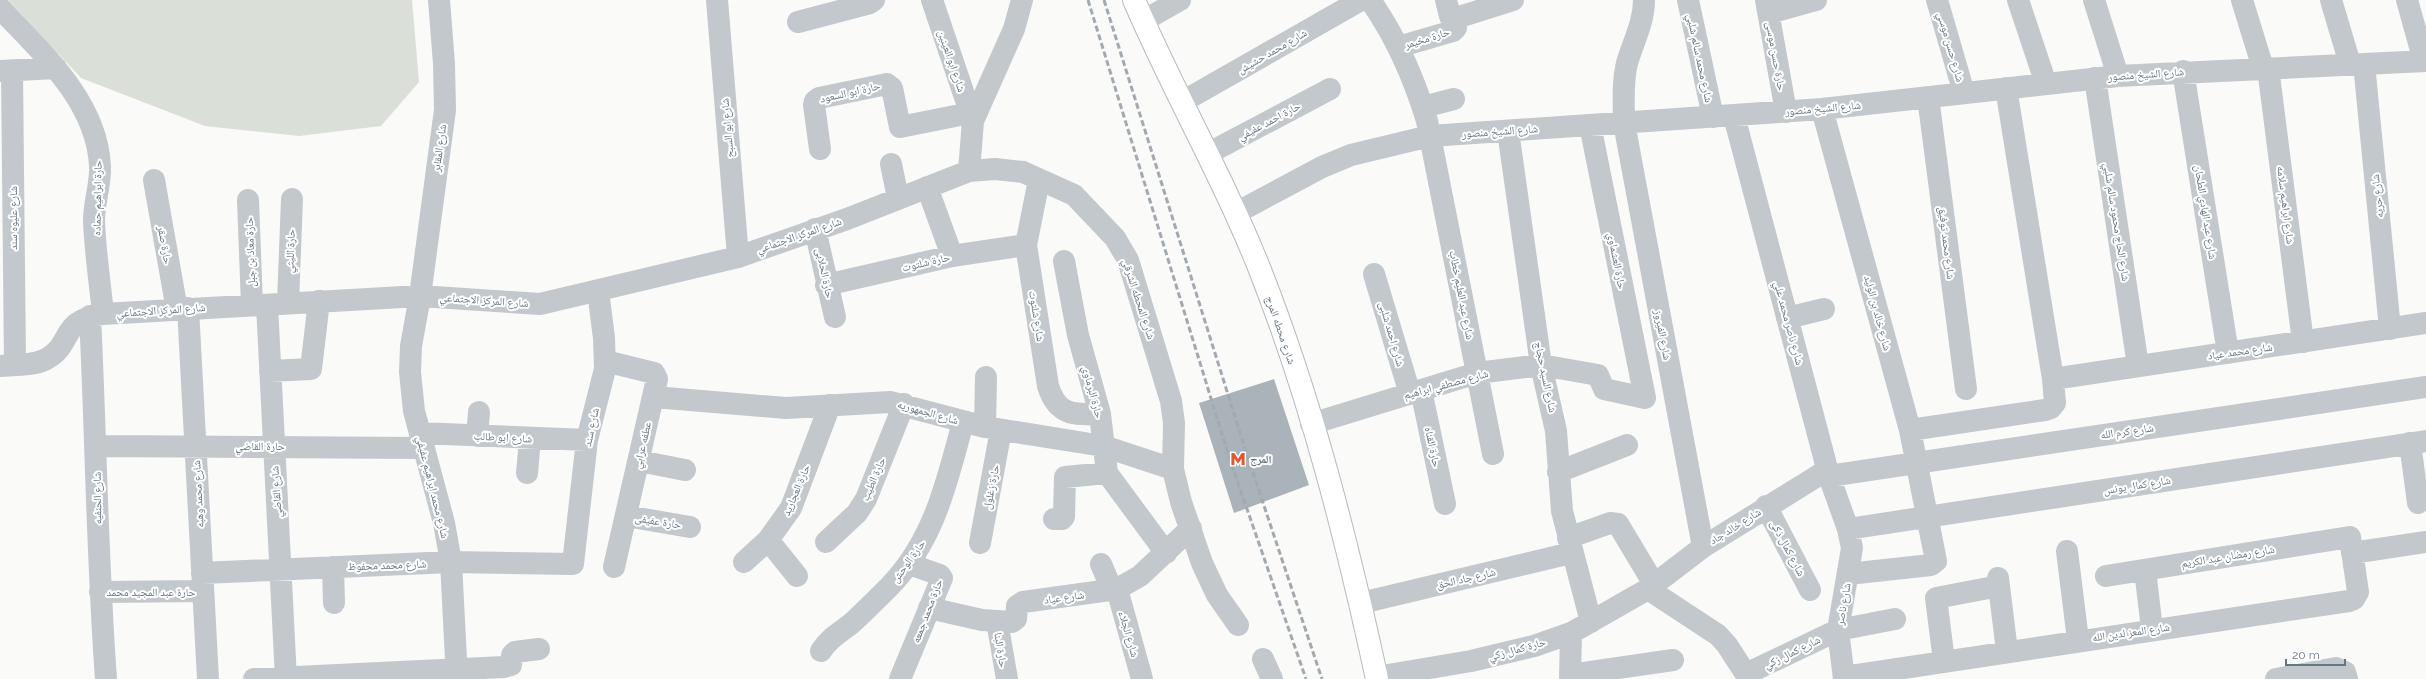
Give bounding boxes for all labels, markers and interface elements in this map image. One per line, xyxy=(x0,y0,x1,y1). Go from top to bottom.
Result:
street label: شارع حسن موسي xyxy=(1933,11,1967,84)
street label: شارع محمد سالم شلبي xyxy=(1682,13,1715,104)
street label: حارة حسن موسى xyxy=(1763,21,1788,92)
street label: حارة مخيمر xyxy=(1402,25,1451,52)
street label: شارع محمد حشيش xyxy=(1235,26,1309,77)
street label: شارع ابو العينين xyxy=(935,29,968,94)
street label: شارع الشيخ منصور xyxy=(2107,65,2185,84)
street label: حارة ابو السعود xyxy=(819,79,881,106)
street label: شارع ابو السبح xyxy=(718,97,737,158)
street label: حارة احمد عفيفي xyxy=(1236,99,1304,145)
street label: شارع الشيخ منصور xyxy=(1784,99,1862,118)
street label: شارع الشيخ منصور xyxy=(1461,122,1539,141)
street label: شارع المقابر xyxy=(430,124,449,174)
street label: حارة ابراهيم حماده xyxy=(90,160,106,236)
street label: شارع الحاج محمود سالم شلبي xyxy=(2099,162,2132,282)
street label: شارع عبد الهادي الطحان xyxy=(2190,164,2219,260)
street label: شارع ابراهيم سلامه xyxy=(2273,165,2297,245)
street label: شارع حريه xyxy=(2369,173,2386,218)
street label: شارع عليوه سند xyxy=(7,186,20,250)
street label: شارع محمد توفيق xyxy=(1936,206,1957,280)
street label: شارع المركز الاجتماعي xyxy=(755,215,844,258)
street label: حارة معاذ بن جبل xyxy=(243,217,258,287)
street label: حارة صقر xyxy=(155,224,174,265)
street label: حارة الليثي xyxy=(283,229,300,274)
street label: حارة العشماوي xyxy=(1603,232,1628,291)
street label: حارة الحلابى xyxy=(813,247,836,299)
street label: شارع عبد العليم خطاب xyxy=(1446,249,1477,341)
street label: حارة شلتوت xyxy=(901,251,951,274)
street label: شارع المحطه الشرقي xyxy=(1118,257,1158,342)
street label: شارع خالد بن الوليد xyxy=(1861,274,1894,352)
street label: شارع ناصر محمد علي xyxy=(1769,280,1806,367)
street label: شارع شلتوت xyxy=(1026,290,1047,342)
street label: شارع المركز الاجتماعي xyxy=(439,291,529,312)
street label: شارع محطه المرج xyxy=(1263,294,1298,366)
street label: شارع احمد شلبى xyxy=(1376,300,1407,368)
street label: شارع المركز الاجتماعي xyxy=(116,301,206,322)
street label: شارع الفيروز xyxy=(1651,308,1674,361)
street label: شارع السيد حجاج xyxy=(1532,341,1559,414)
street label: شارع محمد عياد xyxy=(2207,341,2273,362)
street label: حارة البرماوي xyxy=(1078,365,1106,420)
street label: شارع مصطفي ابراهيم xyxy=(1402,367,1490,404)
street label: شارع الجمهوريه xyxy=(896,398,960,427)
street label: شارع سند xyxy=(581,406,602,448)
street label: عطفه عرابي xyxy=(631,420,656,470)
street label: شارع كرم الله xyxy=(2100,421,2154,442)
street label: حارة القناه xyxy=(1422,426,1443,469)
street label: شارع ابو طالب xyxy=(473,429,533,446)
street label: شارع محمد ابراهيم عفيفي xyxy=(412,435,452,540)
street label: حارة القاضي xyxy=(235,440,285,455)
metro station icon: المرج xyxy=(1229,450,1247,468)
place label: المرج xyxy=(1250,453,1272,467)
street label: حارة الطيب xyxy=(858,455,888,503)
street label: شارع محمد وهبه xyxy=(190,460,207,528)
street label: حارة العجاريد xyxy=(780,463,813,518)
street label: حارة زغلول xyxy=(981,464,1002,511)
street label: شارع القاضي xyxy=(268,465,287,518)
street label: شارع الحنفيه xyxy=(91,472,104,524)
street label: شارع كمال يونس xyxy=(2102,474,2172,497)
street label: شارع خالد جاد xyxy=(1707,505,1763,547)
street label: حارة عفيفى xyxy=(634,511,682,532)
street label: شارع كمال ذكى xyxy=(1767,518,1808,578)
street label: حارة الوحش xyxy=(889,537,928,585)
street label: شارع رمضان عبد الكريم xyxy=(2180,543,2276,571)
street label: شارع محمد محفوظ xyxy=(347,558,427,573)
street label: شارع جاد الحق xyxy=(1435,565,1497,592)
street label: حارة محمد جمعه xyxy=(909,577,946,645)
street label: شارع ناصر xyxy=(1833,582,1854,627)
street label: حارة عبد المجيد محمد xyxy=(106,586,196,599)
street label: شارع عياد xyxy=(1043,588,1085,607)
street label: شارع الجلاء xyxy=(1116,610,1141,659)
street label: شارع المعز لدين الله xyxy=(2091,621,2171,644)
street label: حارة البنا xyxy=(991,632,1010,669)
street label: شارع كمال زكي xyxy=(1762,633,1823,673)
street label: حارة كمال زكي xyxy=(1487,636,1548,665)
scale bar xyxy=(2286,641,2345,667)
text: 20 m xyxy=(2292,648,2320,662)

